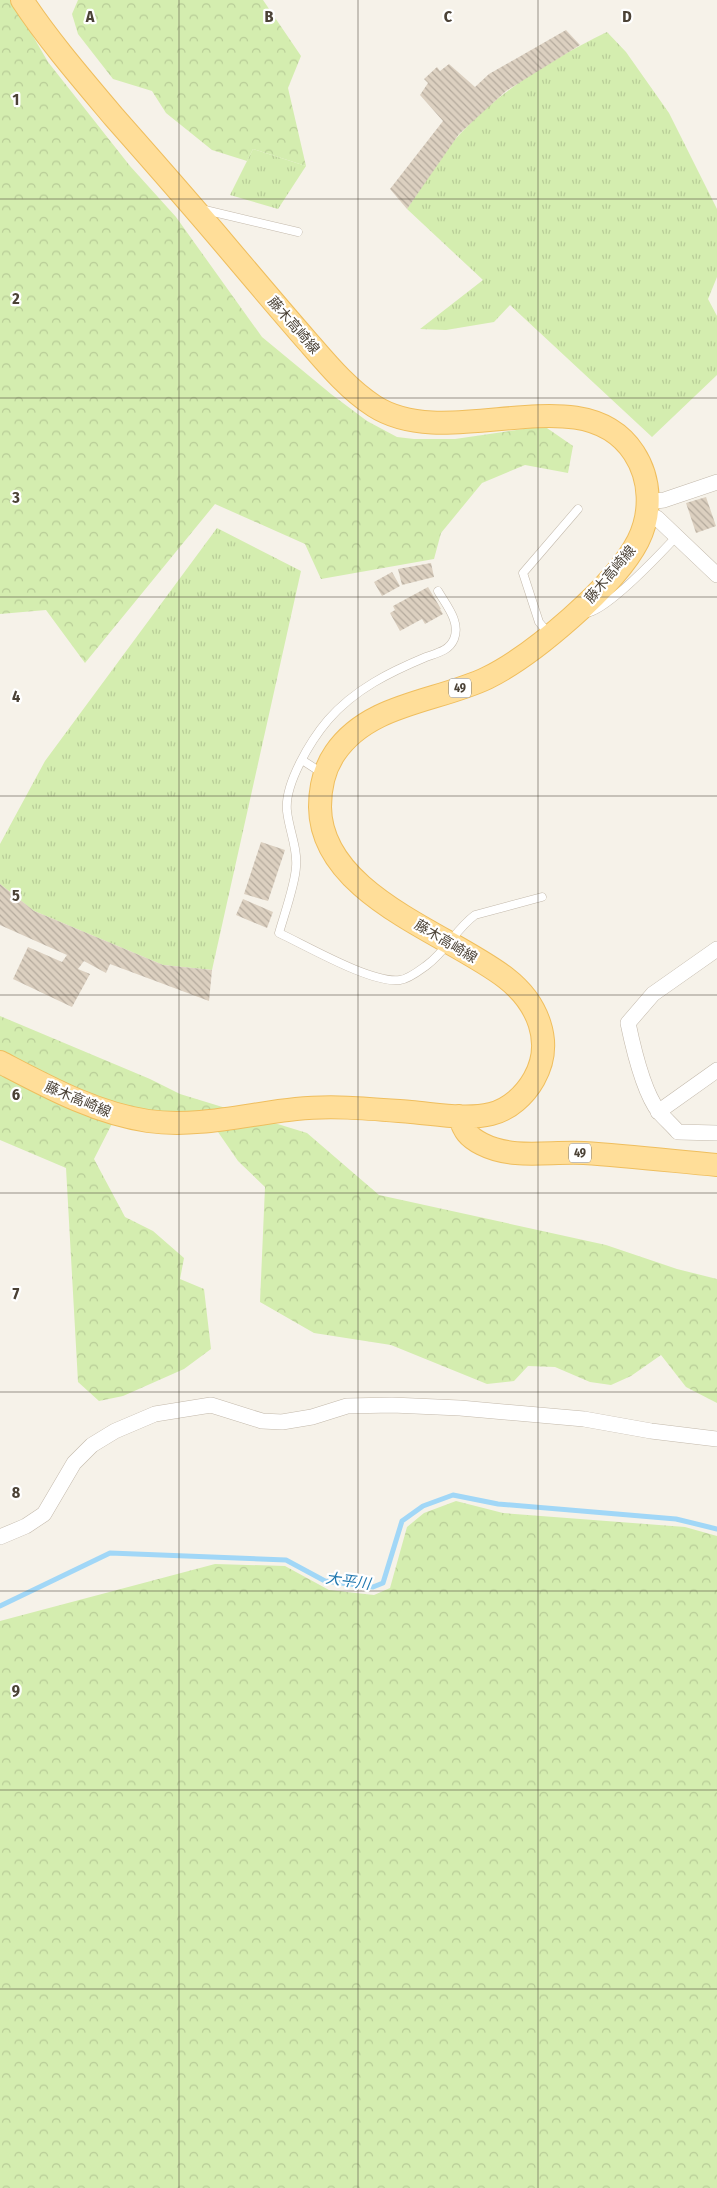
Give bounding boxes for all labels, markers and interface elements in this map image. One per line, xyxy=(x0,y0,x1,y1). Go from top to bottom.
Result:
text: A xyxy=(85,7,95,26)
text: B xyxy=(265,7,274,26)
text: C xyxy=(444,7,453,26)
text: D xyxy=(622,7,632,26)
text: 1 xyxy=(13,90,19,109)
text: 2 xyxy=(11,289,20,308)
street label: 藤木高崎線 xyxy=(264,293,323,357)
text: 3 xyxy=(11,488,20,507)
street label: 藤木高崎線 xyxy=(581,542,639,607)
road number: 49 xyxy=(449,678,471,698)
text: 4 xyxy=(12,687,20,706)
text: 5 xyxy=(12,886,20,905)
street label: 藤木高崎線 xyxy=(411,916,480,967)
street label: 藤木高崎線 xyxy=(42,1078,113,1121)
text: 6 xyxy=(12,1085,20,1104)
road number: 49 xyxy=(569,1144,591,1162)
text: 7 xyxy=(13,1284,20,1303)
text: 8 xyxy=(12,1483,21,1502)
water label: 大平川 xyxy=(324,1569,374,1593)
text: 9 xyxy=(12,1681,20,1700)

